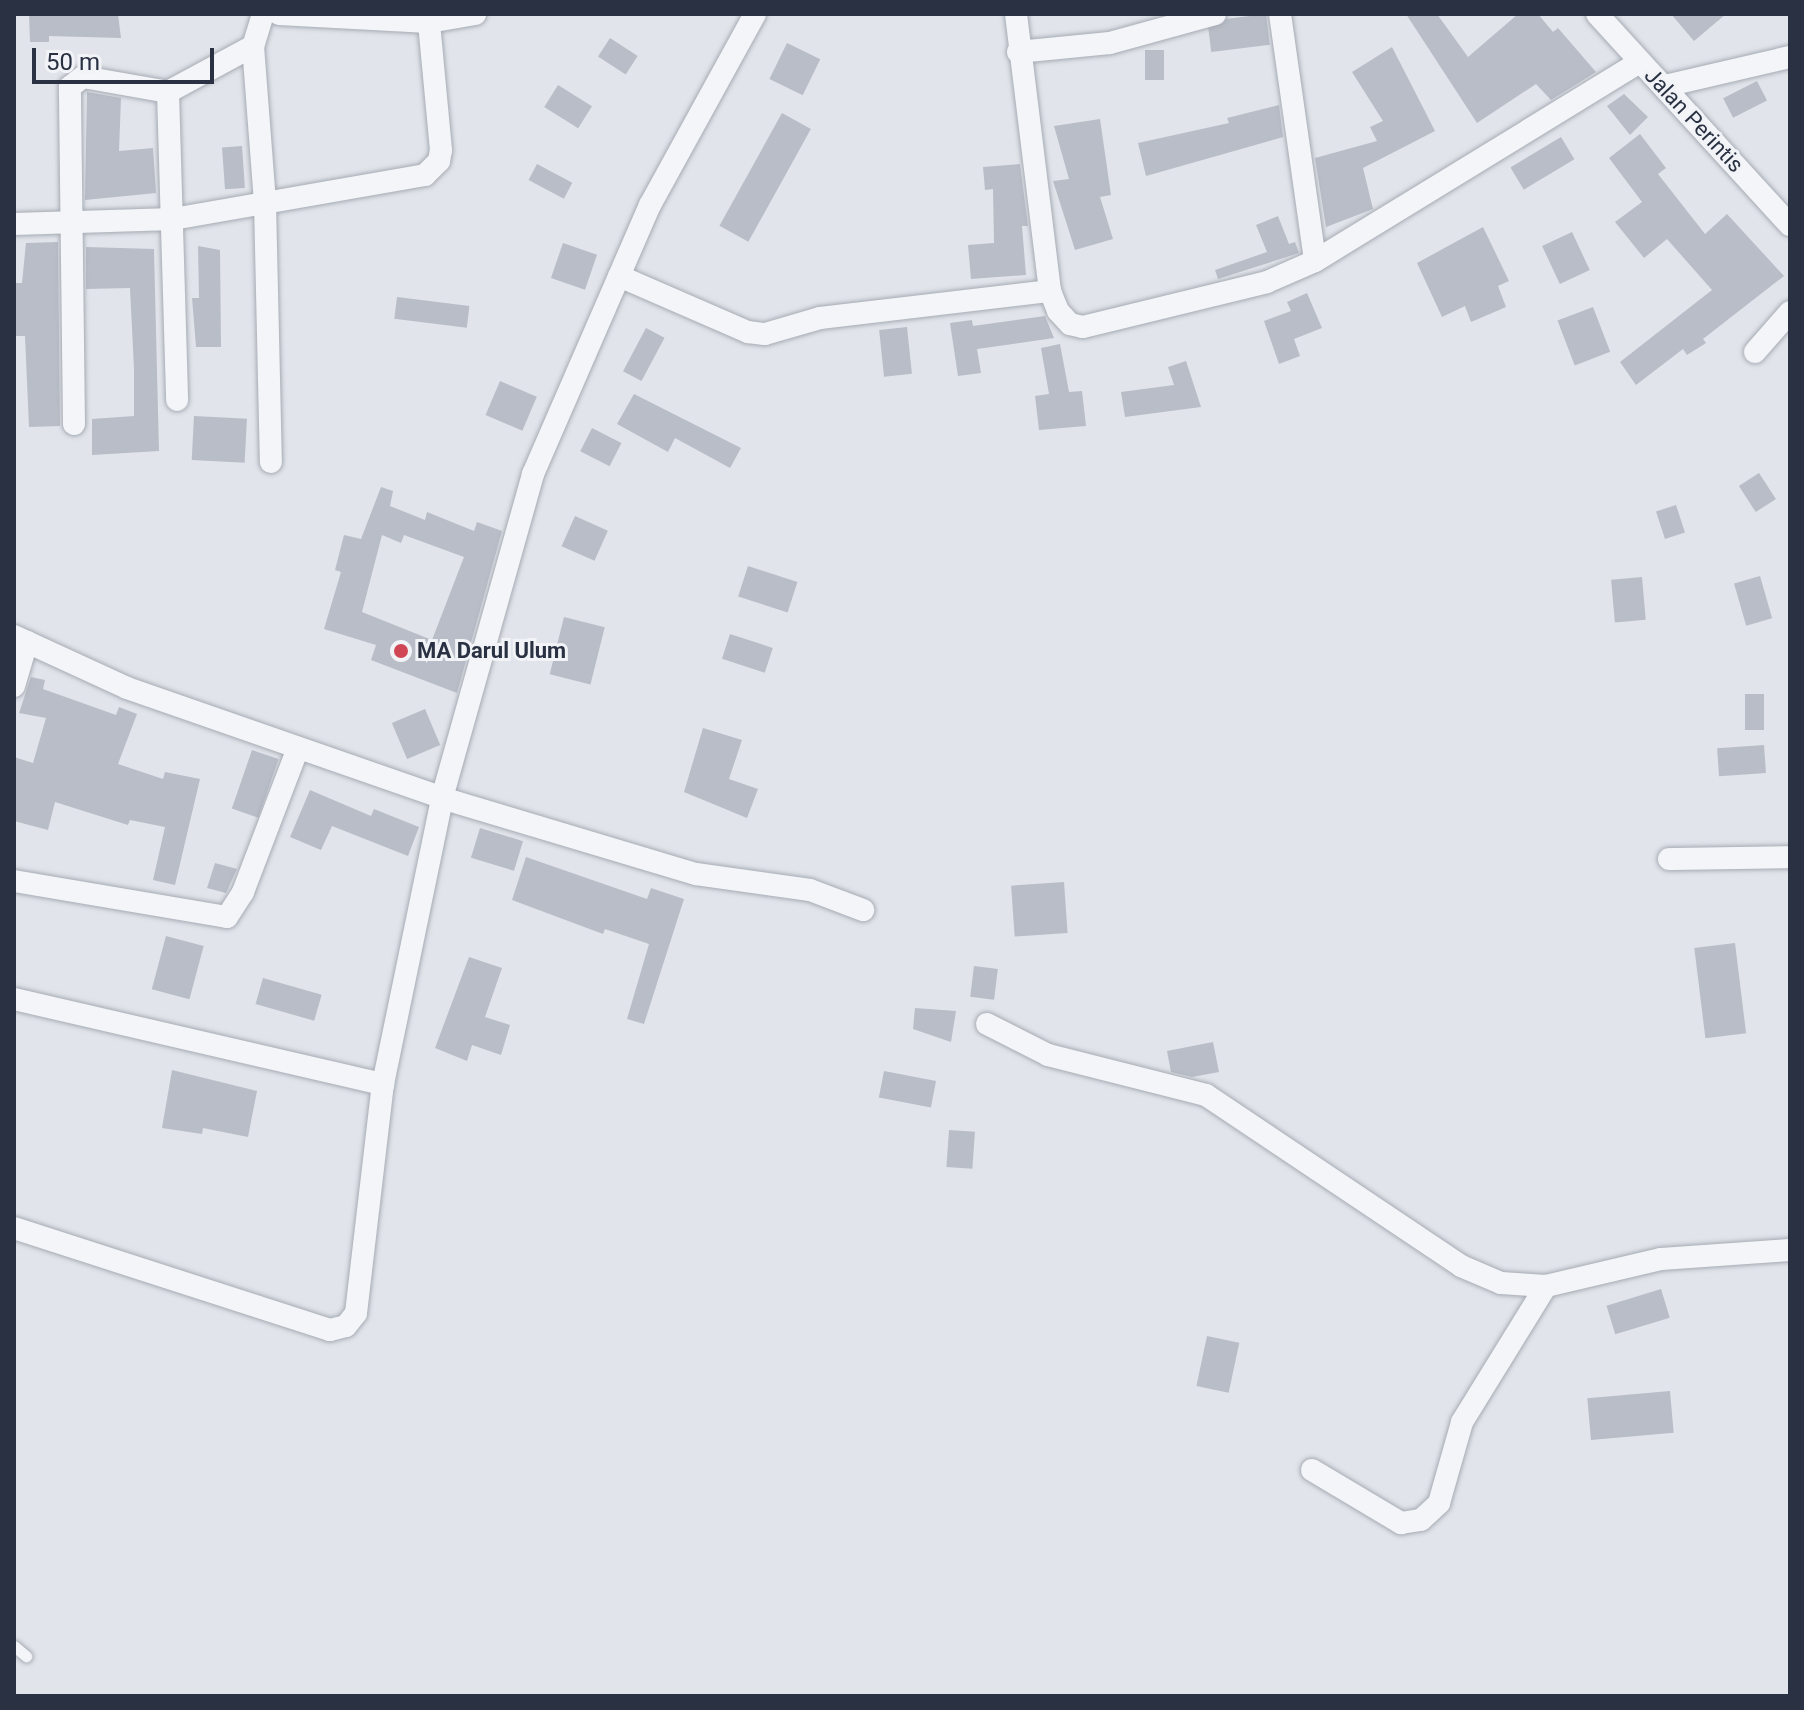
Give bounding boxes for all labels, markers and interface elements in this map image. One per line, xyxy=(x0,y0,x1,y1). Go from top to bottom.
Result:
scale bar xyxy=(36,32,218,82)
text: 50 m xyxy=(46,48,100,76)
street label: Jalan Perintis xyxy=(1639,62,1749,178)
place label: MA Darul Ulum xyxy=(417,638,566,664)
marker: MA Darul Ulum xyxy=(392,642,410,660)

